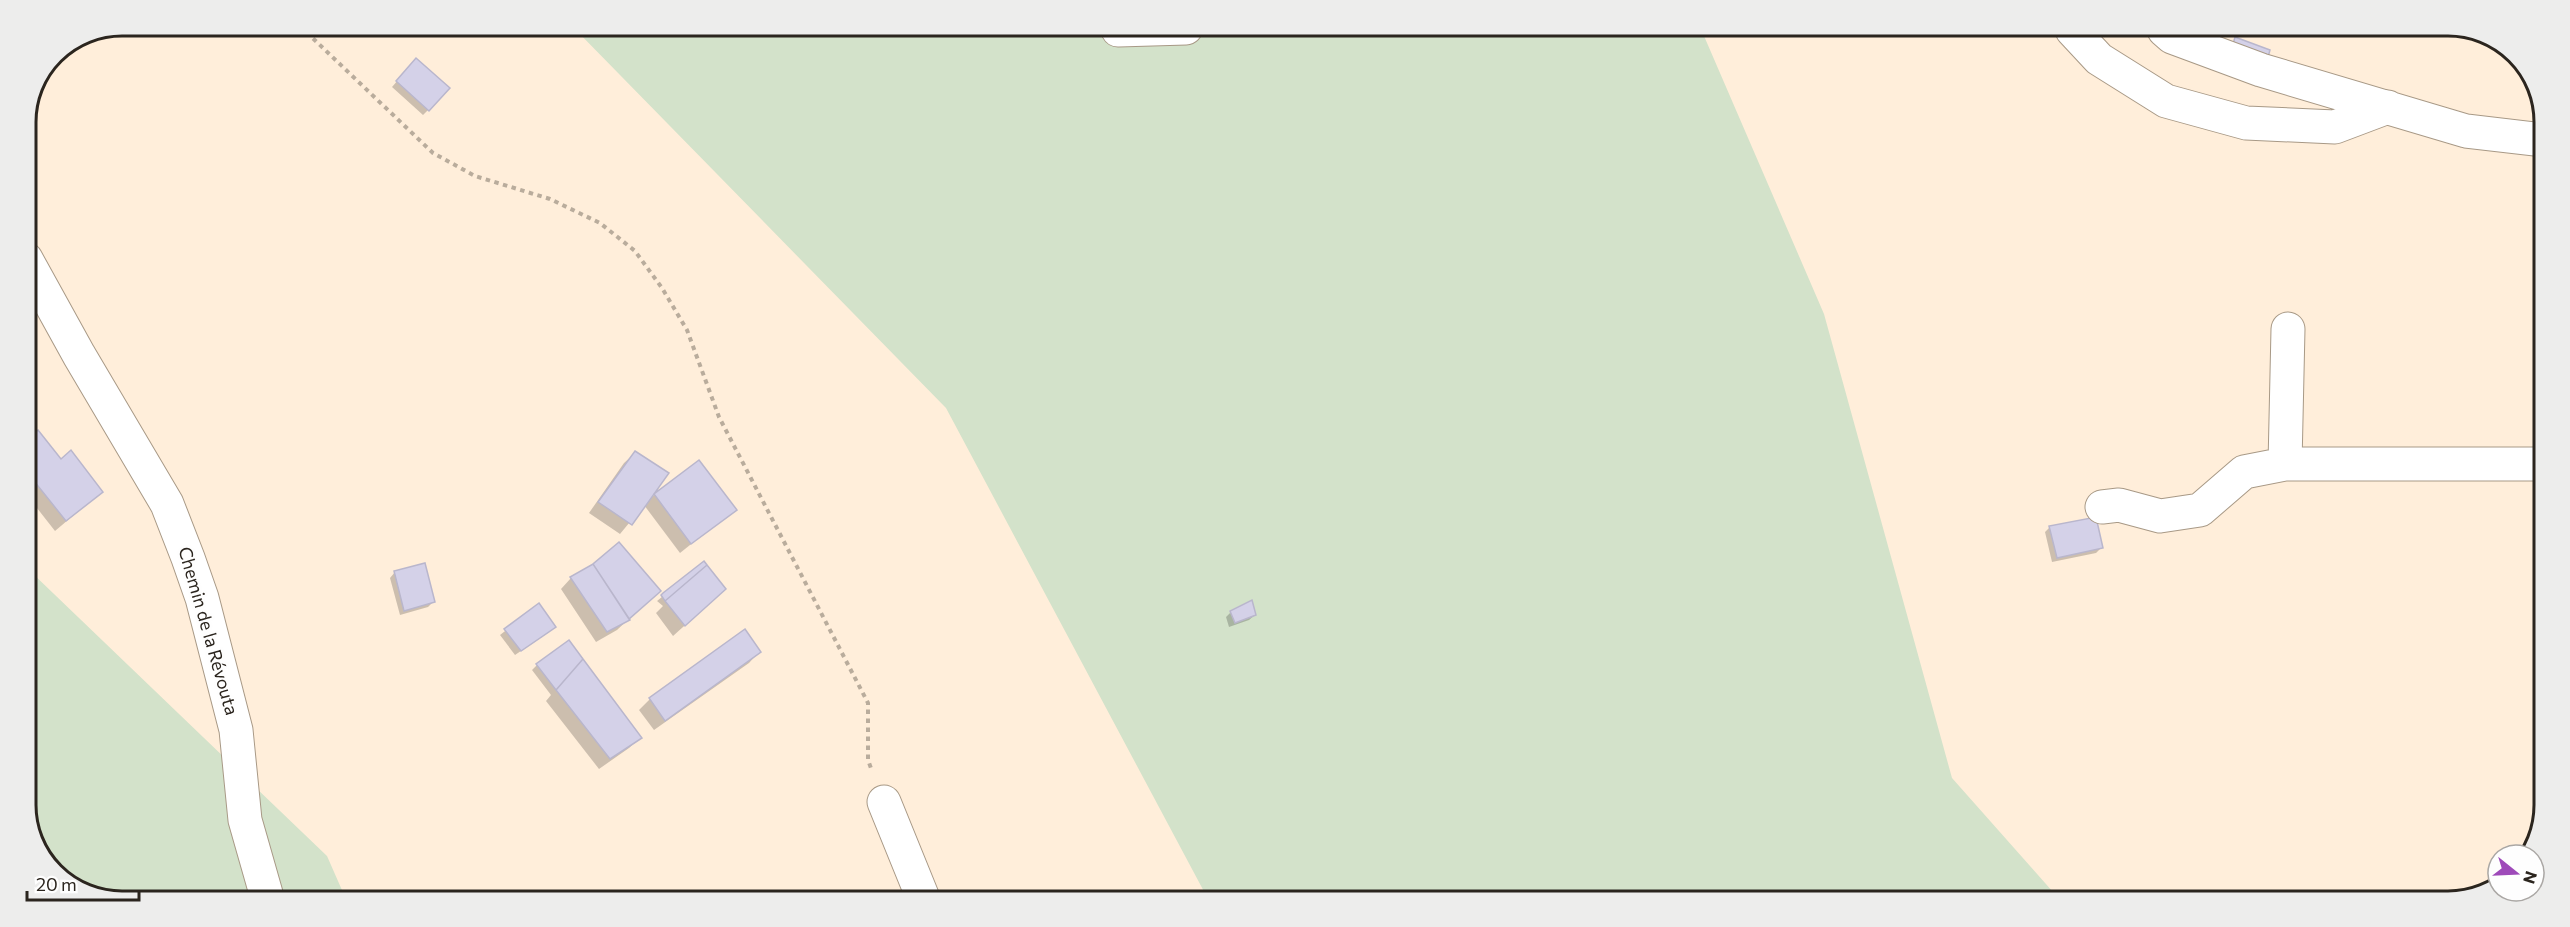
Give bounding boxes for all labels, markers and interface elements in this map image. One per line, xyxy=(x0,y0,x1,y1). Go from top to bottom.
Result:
street label: Chemin de la Révouta xyxy=(174,544,244,718)
north arrow xyxy=(2486,843,2546,903)
scale bar xyxy=(27,864,140,902)
text: N xyxy=(2520,869,2542,886)
text: 20 m xyxy=(36,873,77,895)

